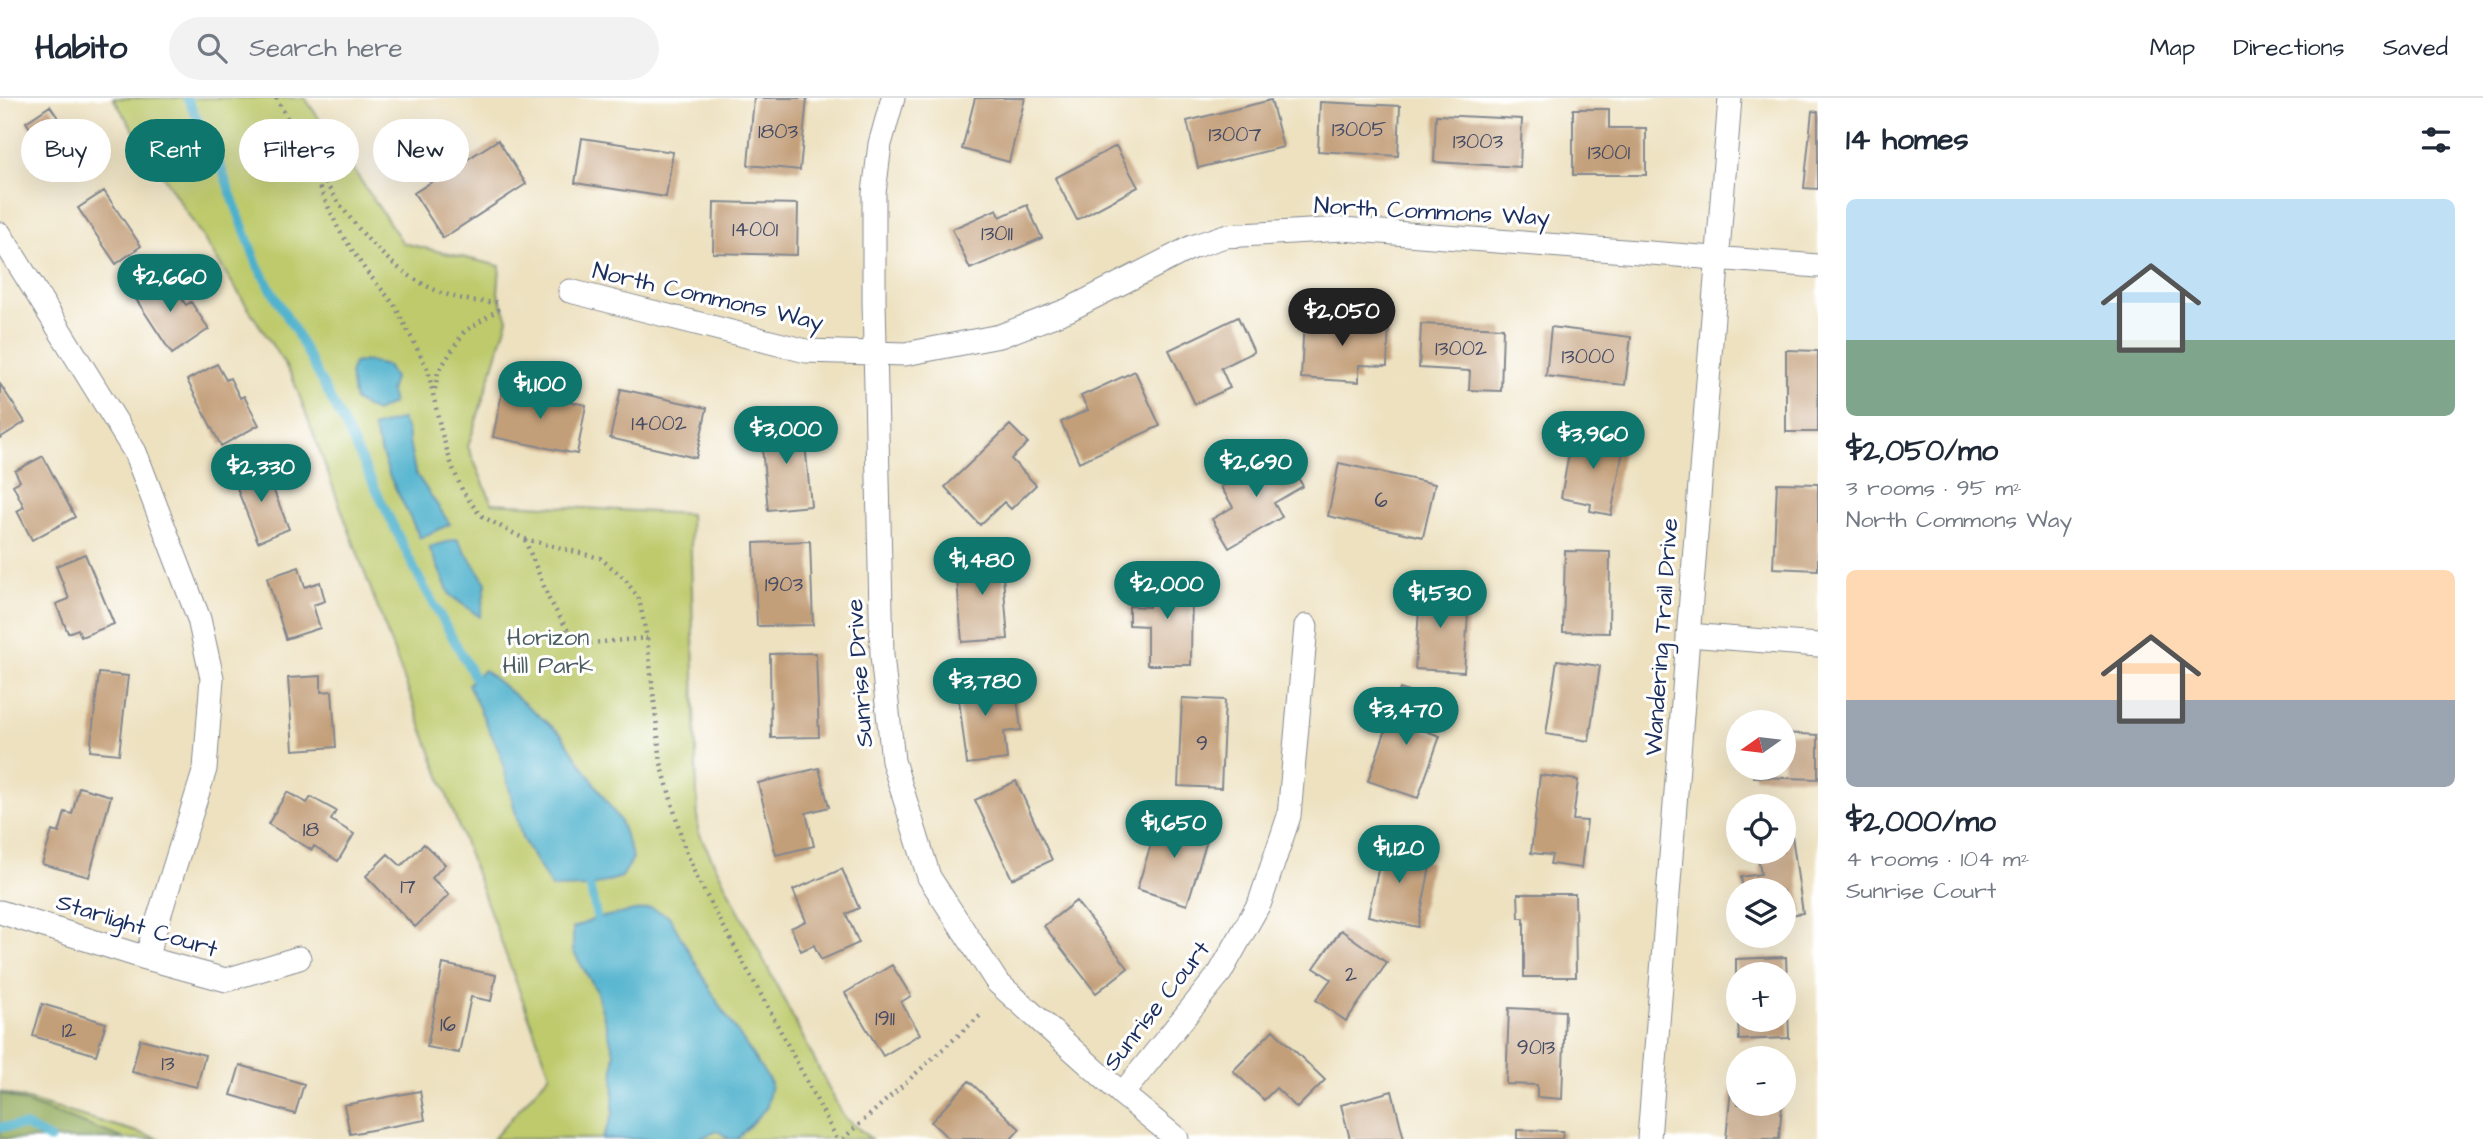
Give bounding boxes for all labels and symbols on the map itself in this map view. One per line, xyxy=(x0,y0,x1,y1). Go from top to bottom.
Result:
house number: 13005 xyxy=(1332,115,1386,144)
house number: 1803 xyxy=(758,117,798,146)
house number: 13007 xyxy=(1209,120,1261,149)
house number: 13003 xyxy=(1453,127,1504,156)
house number: 13001 xyxy=(1588,138,1631,167)
street label: North Commons Way xyxy=(1313,189,1551,236)
house number: 14001 xyxy=(732,215,778,244)
house number: 13011 xyxy=(981,219,1013,248)
pin: $2,660 xyxy=(113,254,227,314)
street label: North Commons Way xyxy=(589,254,827,341)
pin: $2,050 xyxy=(1285,288,1399,348)
house number: 13002 xyxy=(1435,334,1487,363)
house number: 13000 xyxy=(1561,342,1615,371)
pin: $1,100 xyxy=(483,362,597,421)
pin: $3,000 xyxy=(729,406,843,466)
house number: 14002 xyxy=(631,409,687,438)
pin: $3,960 xyxy=(1536,412,1650,471)
pin: $2,690 xyxy=(1199,440,1313,499)
pin: $2,330 xyxy=(204,444,318,504)
house number: 6 xyxy=(1374,486,1388,515)
street label: Wandering Trail Drive xyxy=(1637,517,1688,757)
pin: $1,480 xyxy=(925,538,1039,597)
pin: $2,000 xyxy=(1110,561,1224,621)
house number: 1903 xyxy=(765,570,804,599)
pin: $1,530 xyxy=(1383,570,1497,630)
street label: Sunrise Drive xyxy=(838,597,882,749)
park label: Horizon Hill Park xyxy=(503,621,594,683)
pin: $3,780 xyxy=(928,658,1042,718)
pin: $3,470 xyxy=(1349,688,1463,747)
north arrow xyxy=(1726,710,1796,780)
house number: 9 xyxy=(1196,729,1208,758)
pin: $1,650 xyxy=(1117,800,1231,860)
house number: 18 xyxy=(303,815,320,844)
pin: $1,120 xyxy=(1342,826,1456,885)
house number: 17 xyxy=(400,872,416,901)
street label: Starlight Court xyxy=(52,885,222,968)
street label: Sunrise Court xyxy=(1095,934,1219,1078)
house number: 2 xyxy=(1345,960,1357,989)
house number: 1911 xyxy=(875,1004,895,1033)
house number: 16 xyxy=(440,1010,456,1039)
house number: 12 xyxy=(62,1016,76,1045)
house number: 9013 xyxy=(1517,1033,1556,1062)
house number: 13 xyxy=(161,1049,175,1078)

